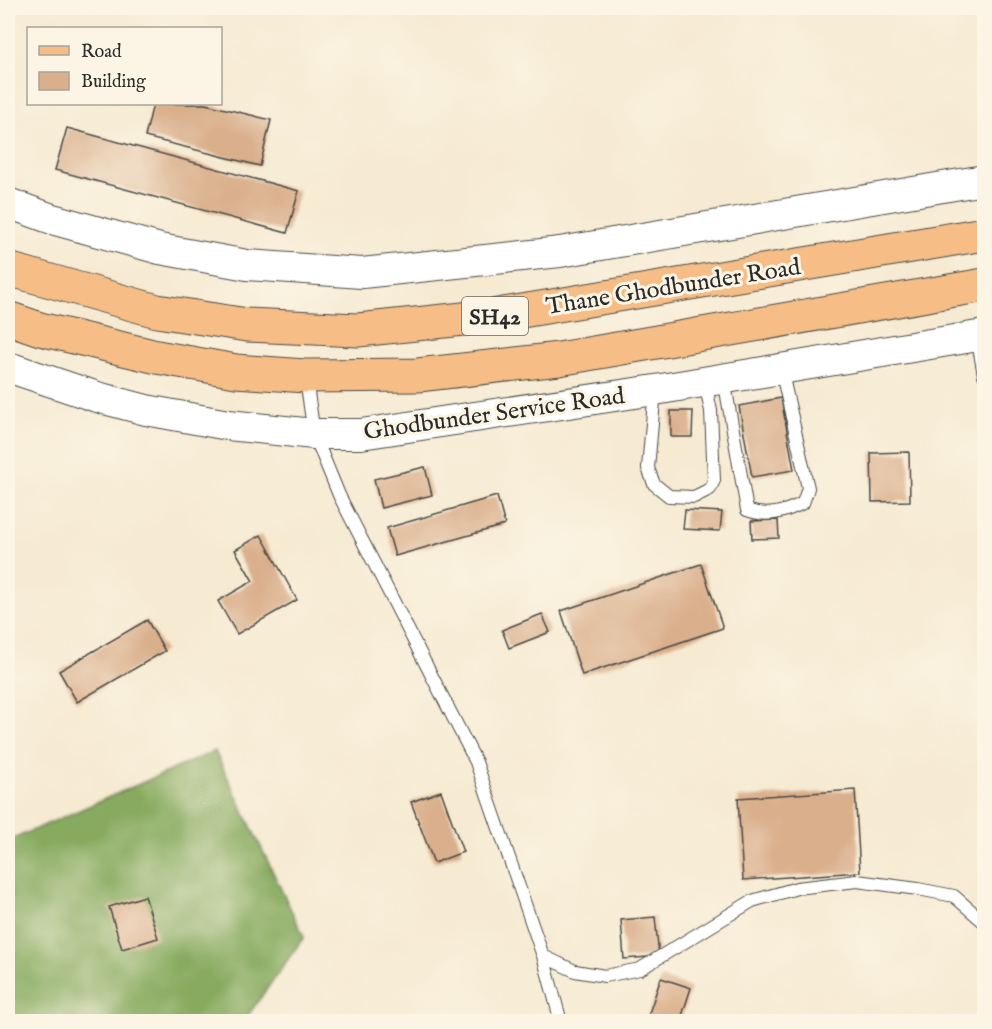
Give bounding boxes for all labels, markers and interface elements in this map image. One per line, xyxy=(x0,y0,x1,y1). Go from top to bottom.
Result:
legend xyxy=(27,27,222,105)
text: Road xyxy=(81,41,122,64)
text: Building xyxy=(81,71,146,94)
street label: Thane Ghodbunder Road xyxy=(544,252,803,323)
road number: SH42 xyxy=(462,297,528,335)
street label: Ghodbunder Service Road xyxy=(362,381,627,448)

